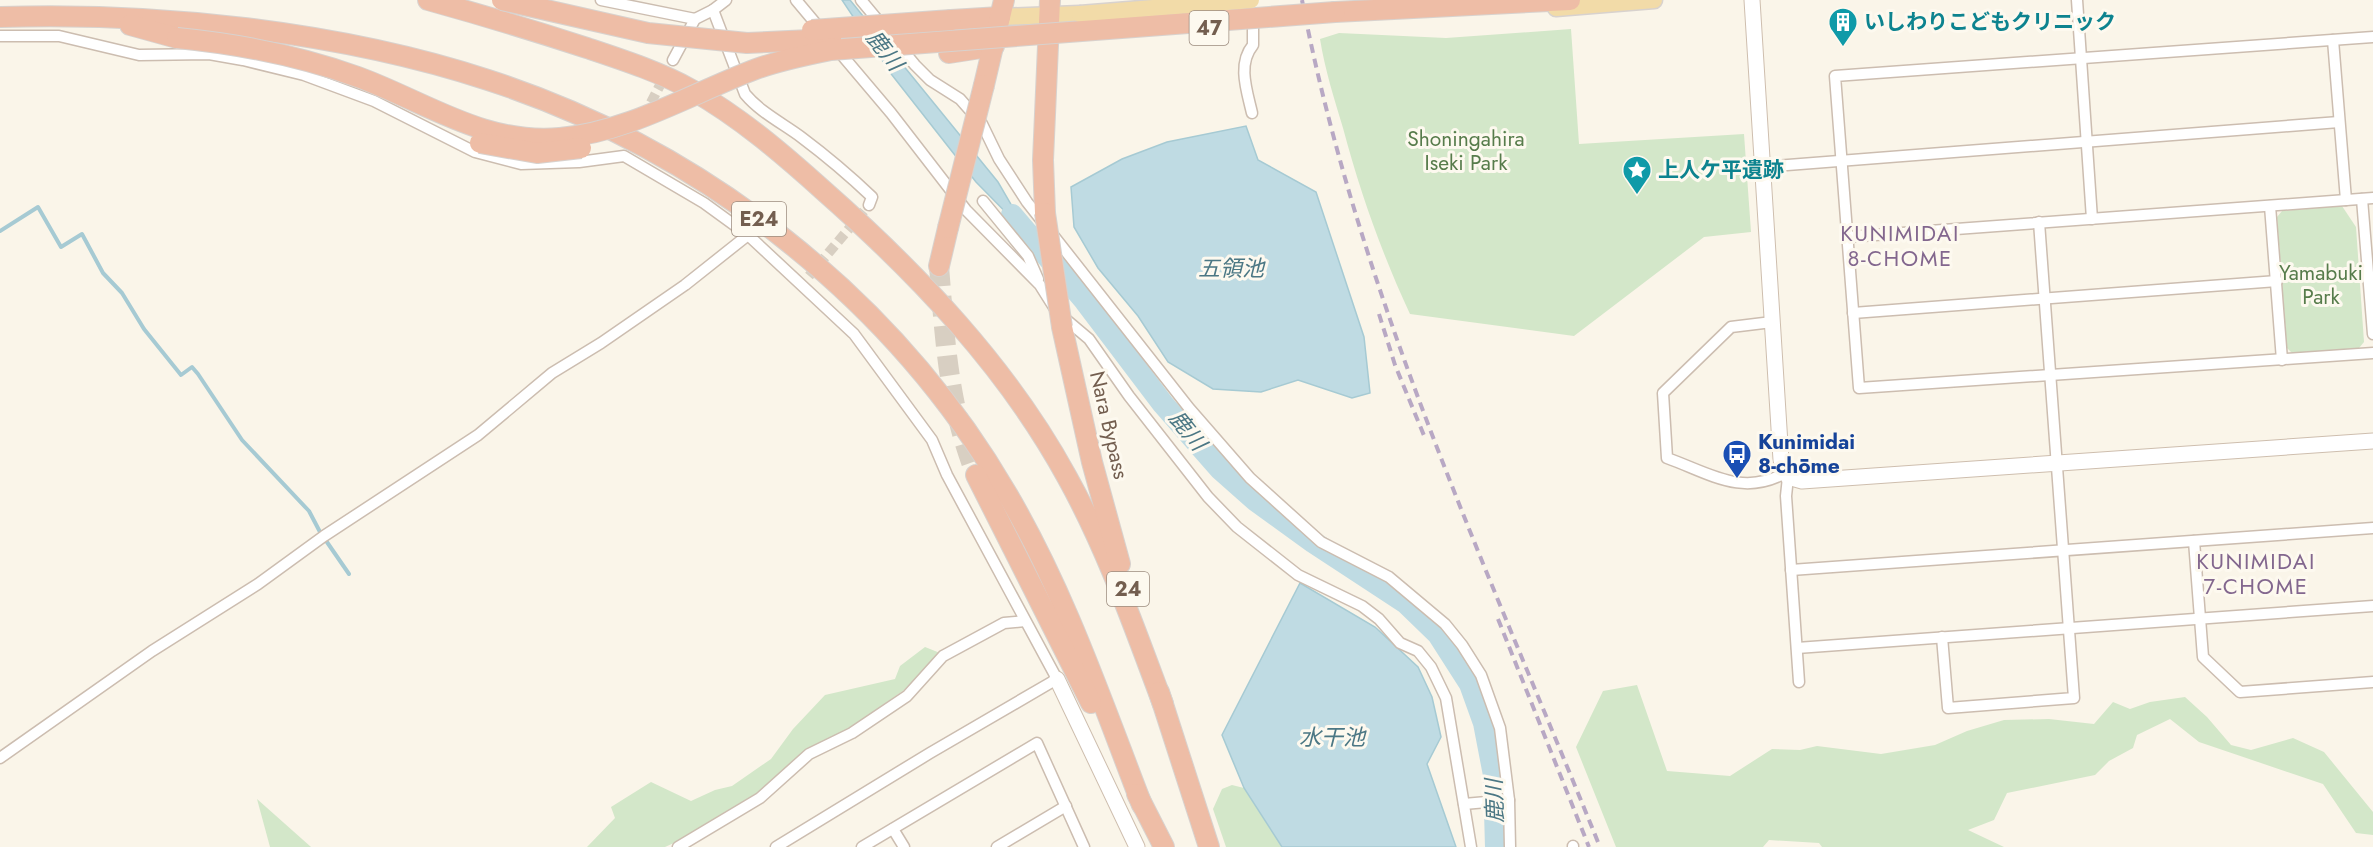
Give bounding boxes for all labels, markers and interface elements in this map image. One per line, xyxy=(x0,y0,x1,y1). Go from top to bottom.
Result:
building icon: いしわりこどもクリニック xyxy=(1827,6,1859,48)
place label: いしわりこどもクリニック xyxy=(1864,7,2116,37)
road number: 47 xyxy=(1190,11,1228,45)
water label: 鹿川 xyxy=(859,23,912,79)
park label: Shoningahira Iseki Park xyxy=(1407,124,1525,178)
place icon: 上人ケ平遺跡 xyxy=(1621,154,1653,196)
place label: 上人ケ平遺跡 xyxy=(1658,155,1784,185)
road number: E24 xyxy=(732,202,786,236)
district label: KUNIMIDAI 8-CHOME xyxy=(1840,217,1960,274)
water label: 五領池 xyxy=(1198,252,1266,284)
park label: Yamabuki Park xyxy=(2279,258,2363,312)
street label: Nara Bypass xyxy=(1082,368,1136,482)
water label: 鹿川 xyxy=(1162,403,1216,459)
place label: Kunimidai 8-chōme xyxy=(1758,427,1855,481)
bus stop icon: Kunimidai 8-chōme xyxy=(1721,438,1753,480)
district label: KUNIMIDAI 7-CHOME xyxy=(2196,545,2316,602)
road number: 24 xyxy=(1107,572,1149,606)
water label: 水干池 xyxy=(1299,721,1367,753)
water label: 鹿川 xyxy=(1477,776,1511,824)

